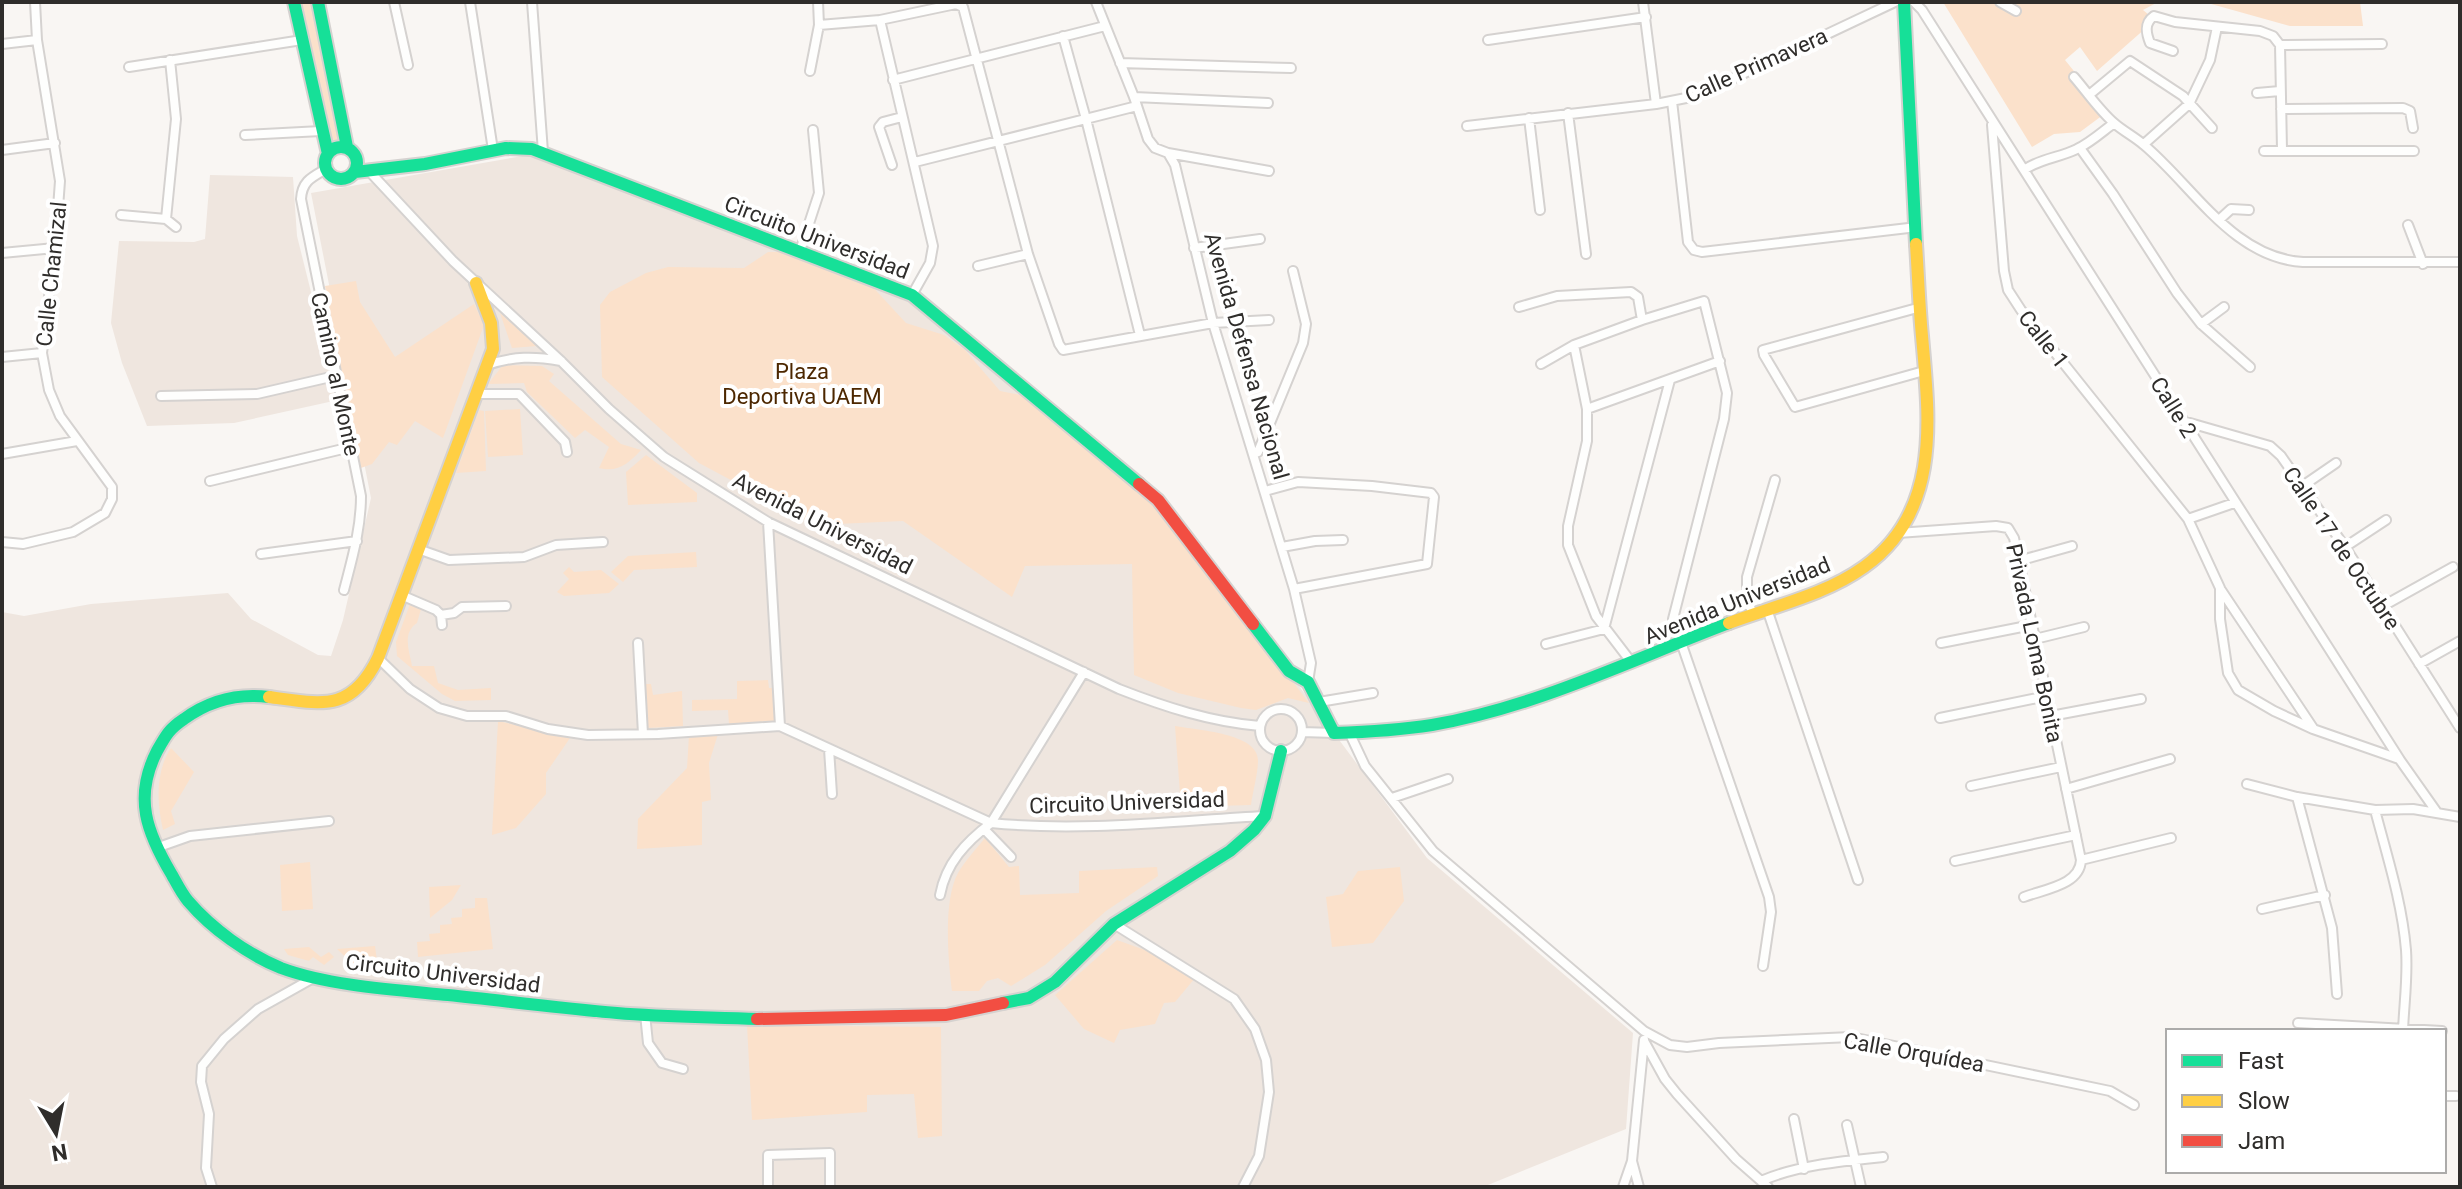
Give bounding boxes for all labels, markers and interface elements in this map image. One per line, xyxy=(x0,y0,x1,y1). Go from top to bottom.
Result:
street label: Calle Primavera xyxy=(1681,23,1831,108)
street label: Circuito Universidad xyxy=(721,191,913,284)
street label: Calle Chamizal xyxy=(31,200,72,348)
street label: Avenida Defensa Nacional xyxy=(1199,230,1294,483)
street label: Camino al Monte xyxy=(306,290,365,458)
street label: Calle 1 xyxy=(2013,305,2074,373)
park label: Plaza Deportiva UAEM xyxy=(722,359,882,409)
street label: Calle 2 xyxy=(2145,372,2202,442)
street label: Calle 17 de Octubre xyxy=(2278,462,2405,634)
street label: Avenida Universidad xyxy=(729,467,917,580)
street label: Privada Loma Bonita xyxy=(2001,541,2068,745)
street label: Avenida Universidad xyxy=(1641,552,1834,649)
street label: Circuito Universidad xyxy=(1029,787,1225,818)
street label: Circuito Universidad xyxy=(344,949,542,998)
street label: Calle Orquídea xyxy=(1842,1028,1986,1077)
legend xyxy=(2166,1029,2446,1173)
text: Fast xyxy=(2238,1047,2284,1075)
text: Slow xyxy=(2238,1087,2290,1115)
north arrow xyxy=(16,1093,96,1173)
text: Jam xyxy=(2238,1127,2285,1155)
text: N xyxy=(50,1139,69,1166)

